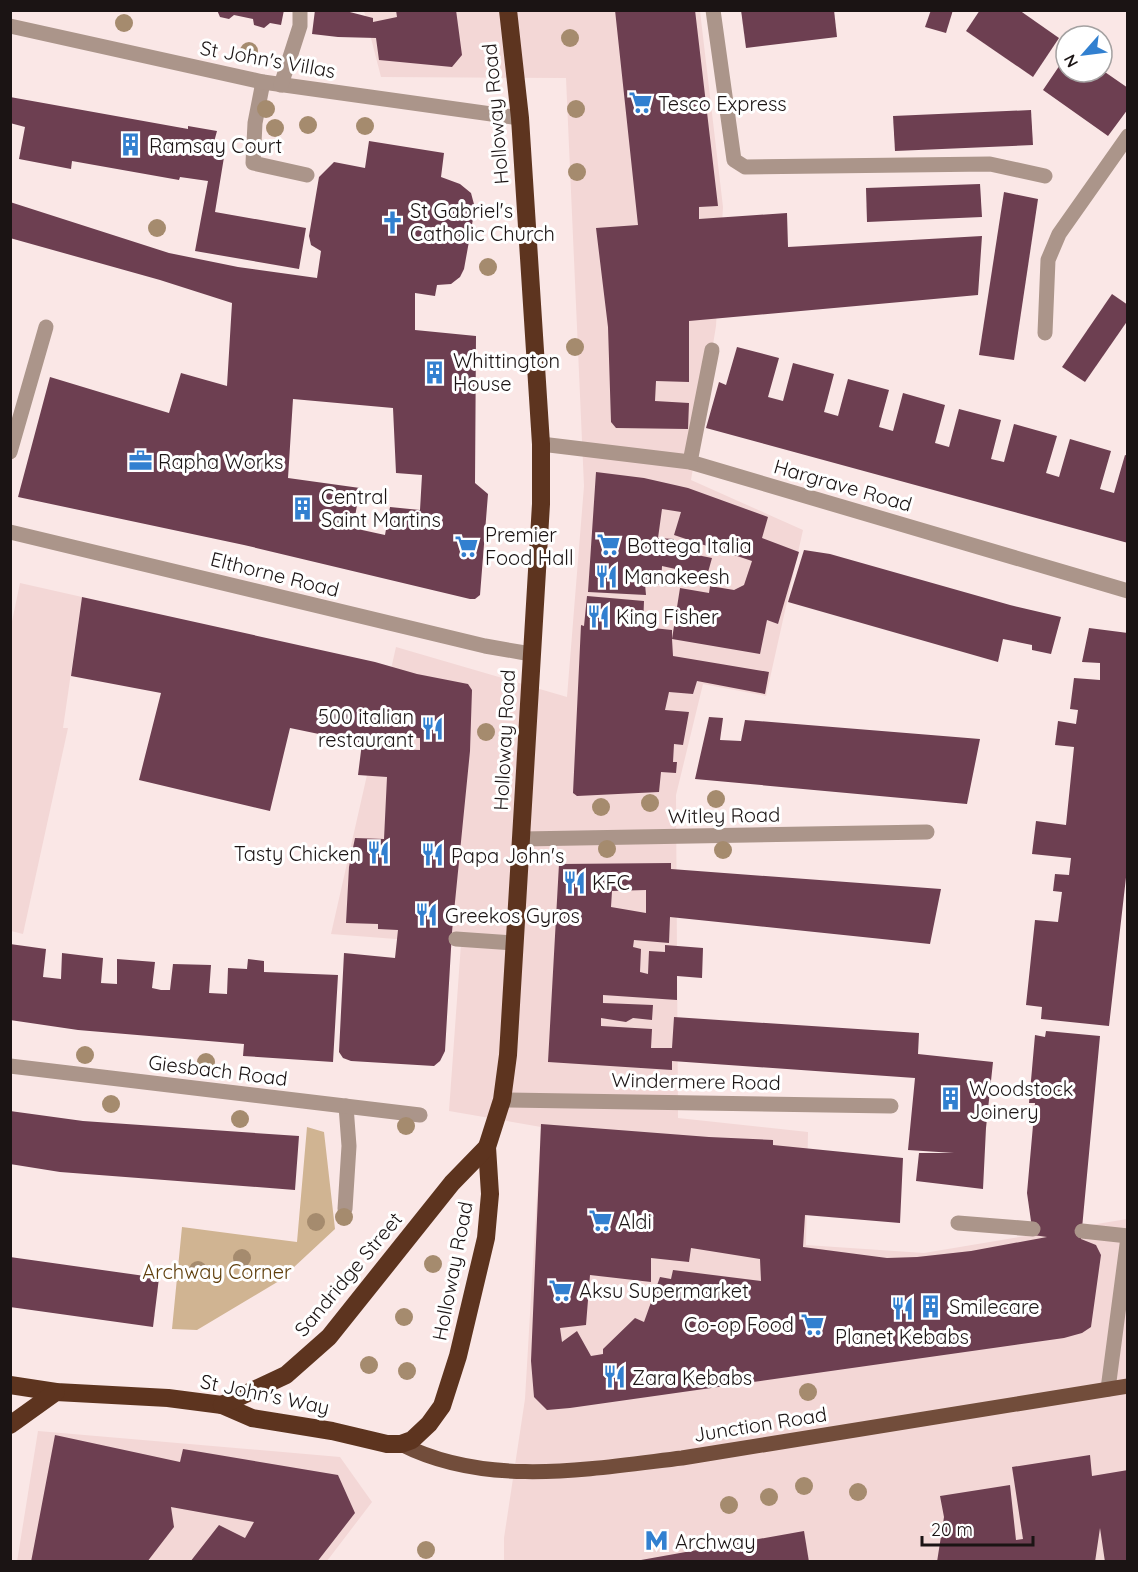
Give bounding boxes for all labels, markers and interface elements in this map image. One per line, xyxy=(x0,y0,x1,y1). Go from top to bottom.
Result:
north arrow xyxy=(1054,24,1114,84)
street label: St John's Villas xyxy=(198,35,338,83)
street label: Holloway Road xyxy=(476,43,514,185)
text: N xyxy=(1059,51,1082,71)
supermarket icon: Tesco Express xyxy=(627,90,653,116)
place label: Tesco Express xyxy=(658,91,787,116)
building icon: Ramsay Court xyxy=(118,132,144,158)
place label: Ramsay Court xyxy=(149,133,283,158)
place label: St Gabriel's Catholic Church xyxy=(410,198,555,246)
church icon: St Gabriel's Catholic Church xyxy=(379,209,405,235)
place label: Whittington House xyxy=(453,348,560,396)
building icon: Whittington House xyxy=(422,359,448,385)
office icon: Rapha Works xyxy=(127,448,153,474)
place label: Rapha Works xyxy=(158,449,283,474)
street label: Hargrave Road xyxy=(771,453,915,517)
place label: Central Saint Martins xyxy=(321,484,441,532)
building icon: Central Saint Martins xyxy=(290,495,316,521)
place label: Premier Food Hall xyxy=(485,522,573,570)
supermarket icon: Bottega Italia xyxy=(596,532,622,558)
supermarket icon: Premier Food Hall xyxy=(454,533,480,559)
place label: Bottega Italia xyxy=(627,533,752,558)
street label: Elthorne Road xyxy=(208,546,342,602)
restaurant icon: Manakeesh xyxy=(593,563,619,589)
place label: Manakeesh xyxy=(624,564,730,589)
restaurant icon: King Fisher xyxy=(585,603,611,629)
place label: King Fisher xyxy=(616,604,719,629)
street label: Holloway Road xyxy=(488,669,520,811)
place label: 500 italian restaurant xyxy=(318,704,414,752)
restaurant icon: 500 italian restaurant xyxy=(419,715,445,741)
street label: Witley Road xyxy=(668,802,780,828)
restaurant icon: Tasty Chicken xyxy=(366,840,392,866)
place label: Tasty Chicken xyxy=(234,841,361,866)
restaurant icon: Papa John's xyxy=(420,842,446,868)
place label: Papa John's xyxy=(451,843,564,868)
restaurant icon: KFC xyxy=(561,869,587,895)
place label: KFC xyxy=(592,870,630,895)
restaurant icon: Greekos Gyros xyxy=(414,902,440,928)
place label: Greekos Gyros xyxy=(445,903,580,928)
street label: Giesbach Road xyxy=(147,1049,289,1091)
street label: Windermere Road xyxy=(611,1067,781,1095)
place label: Woodstock Joinery xyxy=(969,1076,1074,1124)
building icon: Woodstock Joinery xyxy=(938,1086,964,1112)
street label: Holloway Road xyxy=(426,1199,478,1343)
street label: Sandridge Street xyxy=(289,1207,407,1341)
supermarket icon: Aldi xyxy=(587,1208,613,1234)
place label: Aldi xyxy=(618,1209,652,1234)
park label: Archway Corner xyxy=(142,1259,292,1284)
supermarket icon: Aksu Supermarket xyxy=(548,1277,574,1303)
place label: Aksu Supermarket xyxy=(579,1278,749,1303)
building icon: Smilecare xyxy=(918,1293,944,1319)
place label: Smilecare xyxy=(949,1294,1040,1319)
restaurant icon: Planet Kebabs xyxy=(889,1295,915,1321)
supermarket icon: Co-op Food xyxy=(799,1311,825,1337)
place label: Co-op Food xyxy=(684,1312,794,1337)
place label: Planet Kebabs xyxy=(835,1324,969,1349)
restaurant icon: Zara Kebabs xyxy=(601,1364,627,1390)
place label: Zara Kebabs xyxy=(632,1365,752,1390)
street label: St John's Way xyxy=(198,1368,332,1420)
street label: Junction Road xyxy=(692,1401,828,1447)
scale bar xyxy=(922,1509,1033,1547)
text: 20 m xyxy=(931,1518,973,1541)
metro station icon: Archway xyxy=(644,1528,670,1554)
place label: Archway xyxy=(675,1529,756,1554)

